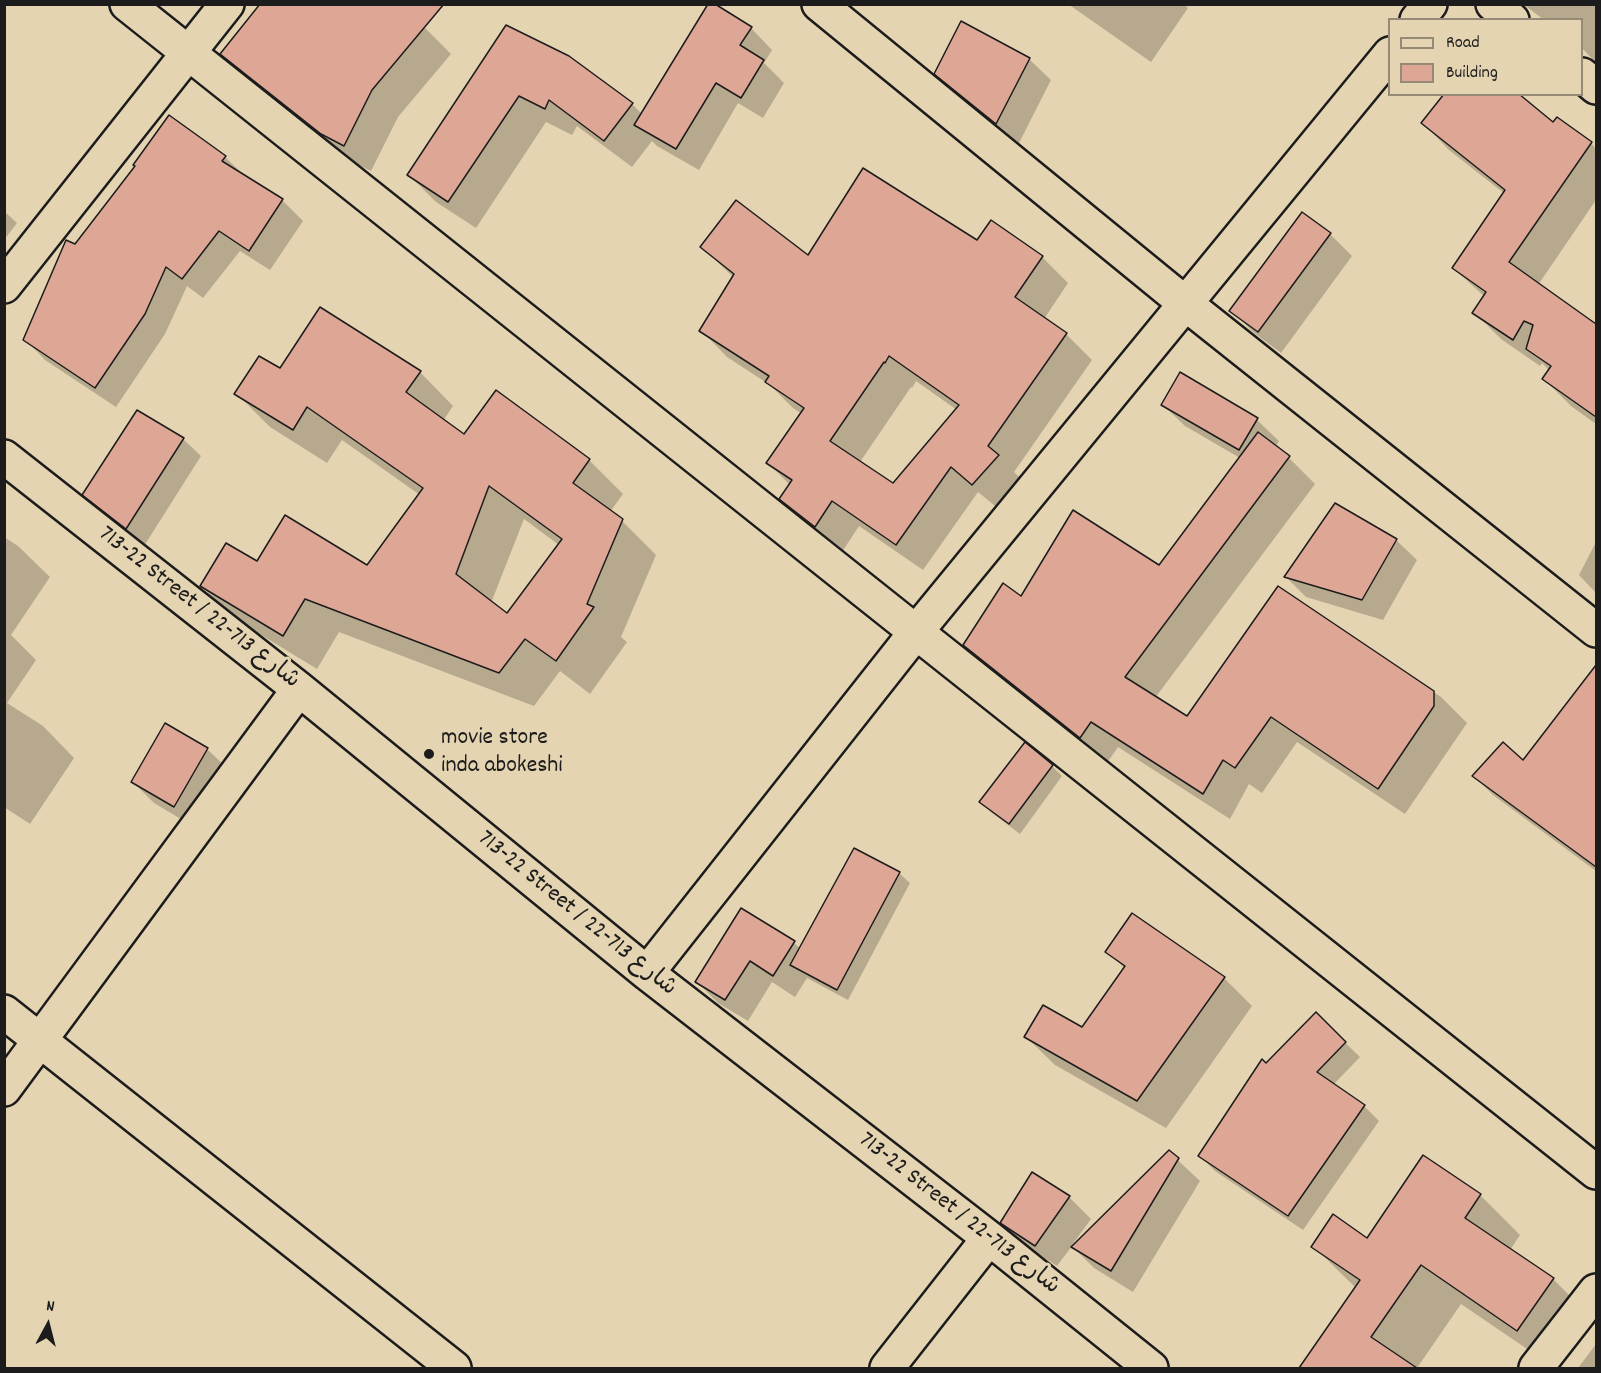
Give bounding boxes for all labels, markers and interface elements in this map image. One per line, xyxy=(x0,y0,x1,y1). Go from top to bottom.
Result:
legend xyxy=(1388,18,1583,96)
text: Road xyxy=(1446,31,1480,56)
text: Building xyxy=(1446,61,1498,86)
street label: 713-22 Street / شارع 713-22 xyxy=(92,521,304,697)
place label: movie store inda abokeshi xyxy=(441,726,563,782)
marker: movie store inda abokeshi xyxy=(422,747,436,761)
street label: 713-22 Street / شارع 713-22 xyxy=(471,826,681,1004)
street label: 713-22 Street / شارع 713-22 xyxy=(852,1127,1064,1303)
north arrow xyxy=(18,1295,78,1355)
text: N xyxy=(45,1295,56,1319)

